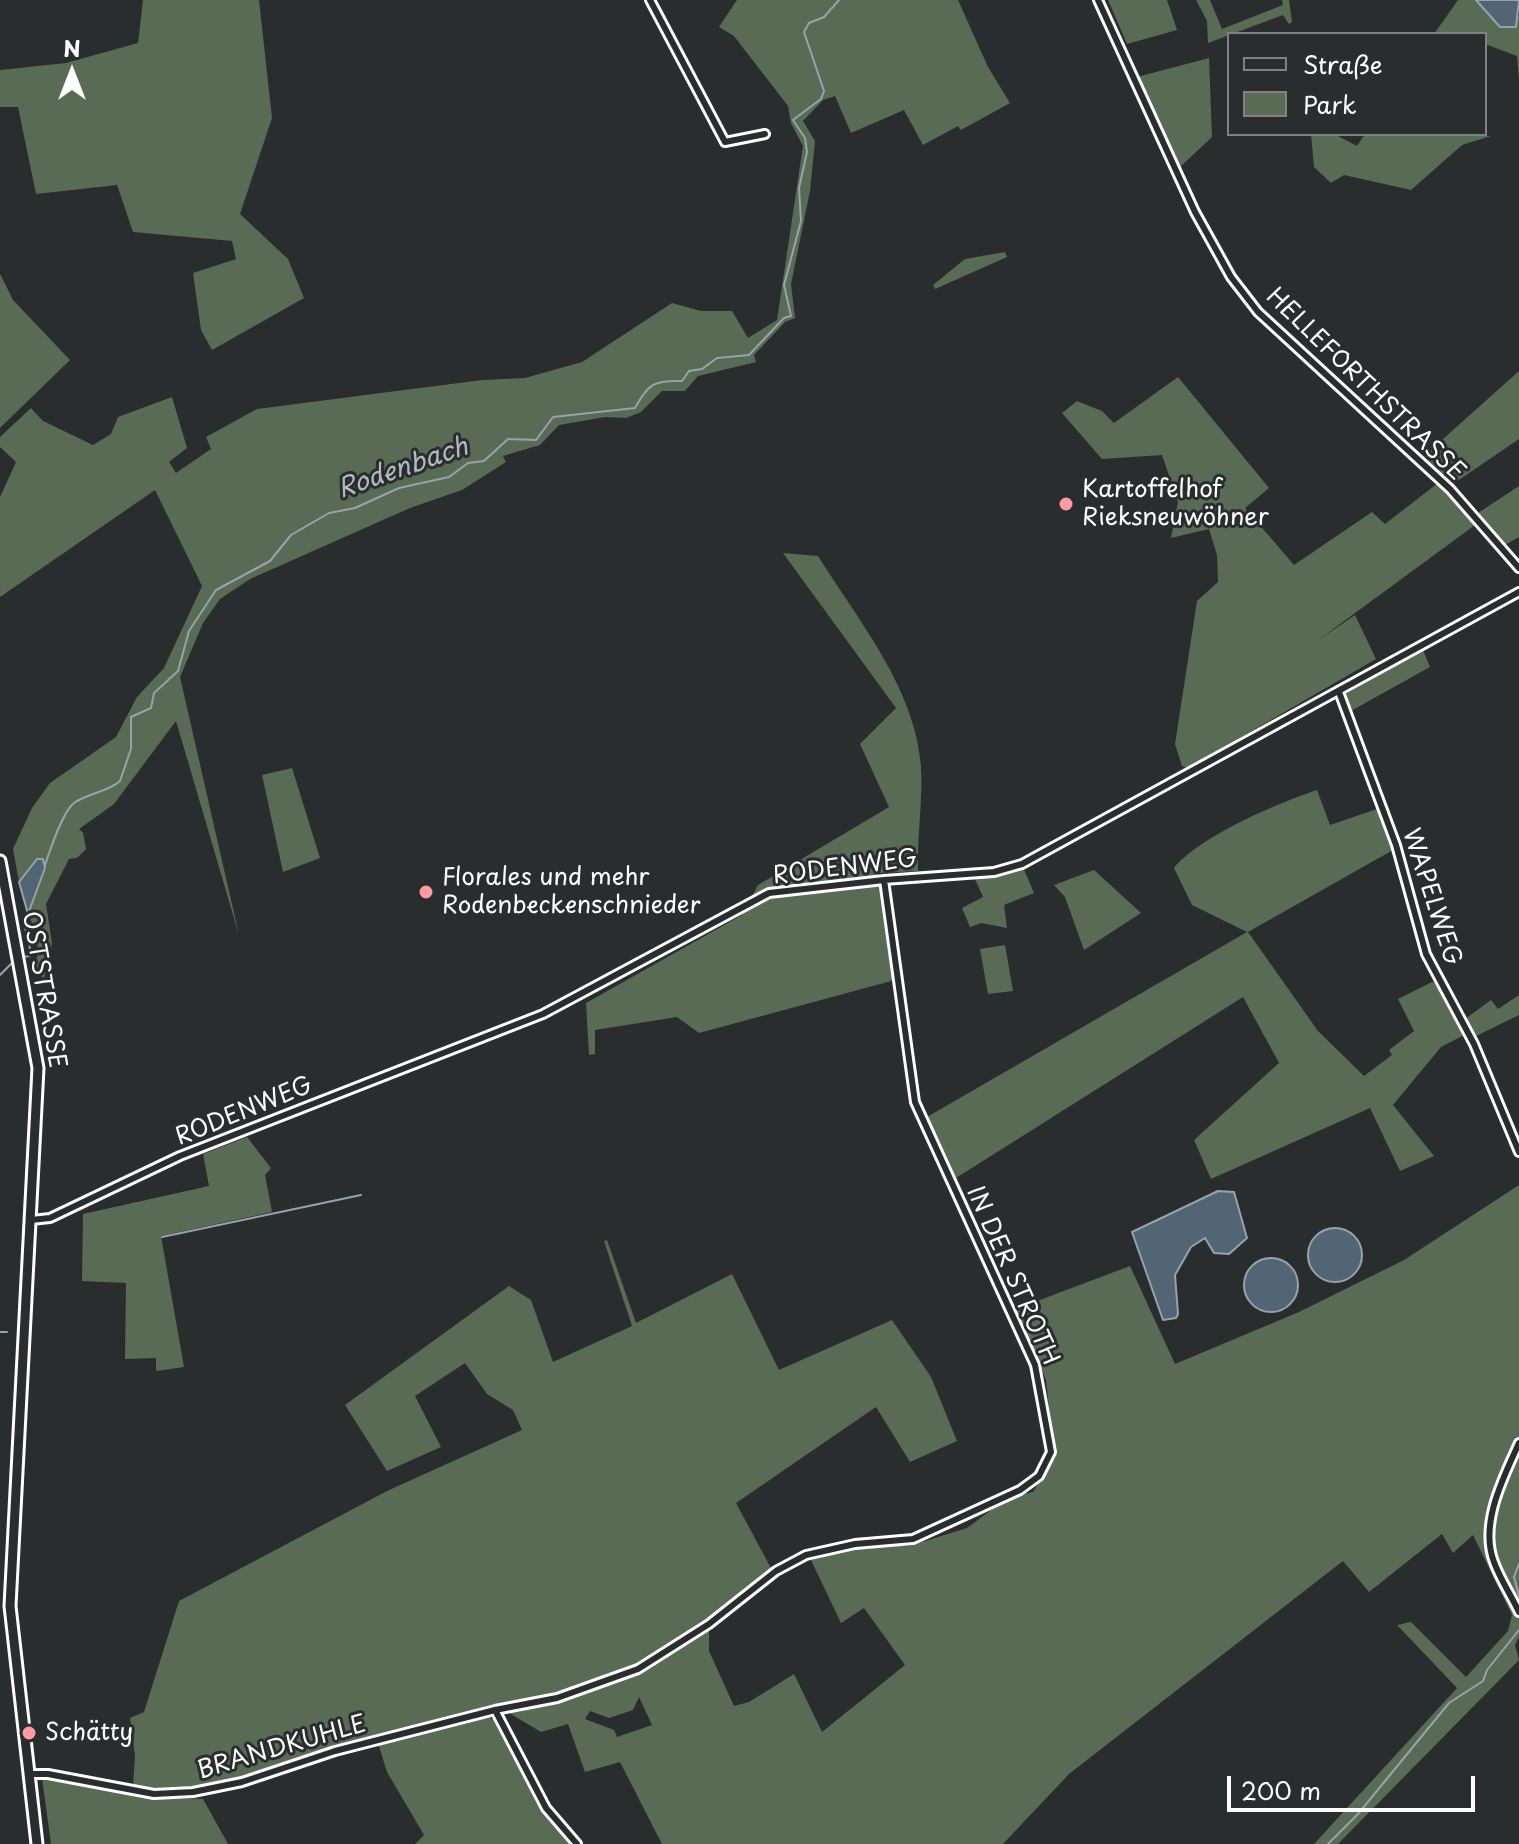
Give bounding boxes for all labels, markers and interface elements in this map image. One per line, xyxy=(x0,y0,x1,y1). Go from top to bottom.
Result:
text: N xyxy=(63,31,81,64)
north arrow xyxy=(32,32,112,112)
legend xyxy=(1227,32,1487,136)
text: Straße xyxy=(1303,46,1382,82)
text: Park xyxy=(1303,86,1357,122)
street label: HELLEFORTHSTRASSE xyxy=(1260,283,1470,487)
water label: Rodenbach xyxy=(334,432,472,506)
place label: Kartoffelhof Rieksneuwöhner xyxy=(1082,476,1269,532)
marker: Kartoffelhof Rieksneuwöhner xyxy=(1057,495,1075,513)
street label: WAPELWEG xyxy=(1395,825,1467,969)
street label: RODENWEG xyxy=(771,845,919,891)
place label: Florales und mehr Rodenbeckenschnieder xyxy=(442,864,700,920)
marker: Florales und mehr Rodenbeckenschnieder xyxy=(417,883,435,901)
street label: OSTSTRASSE xyxy=(15,909,71,1071)
street label: RODENWEG xyxy=(171,1071,317,1153)
street label: IN DER STROTH xyxy=(960,1182,1064,1370)
street label: BRANDKUHLE xyxy=(194,1710,370,1786)
place label: Schätty xyxy=(45,1719,133,1747)
marker: Schätty xyxy=(20,1724,38,1742)
scale bar xyxy=(1231,1760,1479,1810)
text: 200 m xyxy=(1241,1772,1321,1808)

